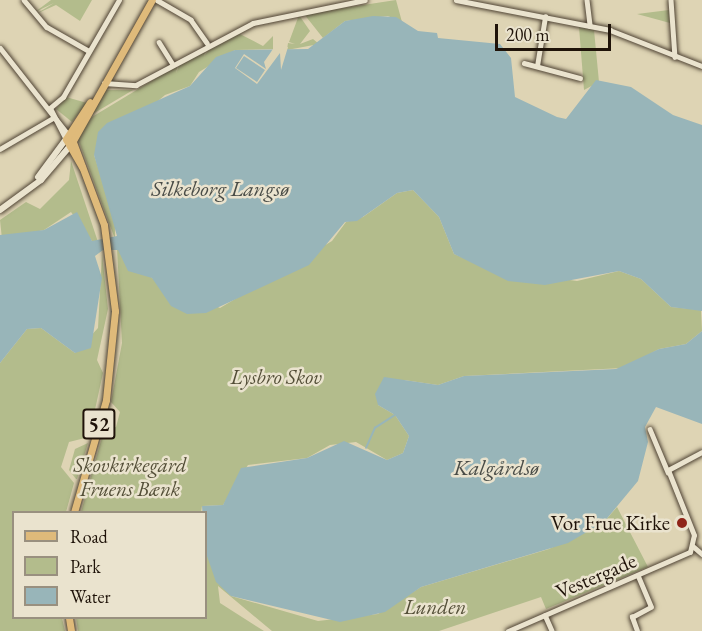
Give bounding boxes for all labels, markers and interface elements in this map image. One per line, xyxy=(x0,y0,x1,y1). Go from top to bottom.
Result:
scale bar xyxy=(498,12,614,50)
text: 200 m xyxy=(506,23,550,46)
water label: Silkeborg Langsø xyxy=(151,176,289,202)
park label: Lysbro Skov xyxy=(230,364,322,390)
road number: 52 xyxy=(81,407,117,441)
park label: Skovkirkegård Fruens Bænk xyxy=(73,452,187,502)
water label: Kalgårdsø xyxy=(453,455,539,481)
place label: Vor Frue Kirke xyxy=(551,510,670,536)
legend xyxy=(12,511,207,619)
marker: Vor Frue Kirke xyxy=(675,516,689,530)
text: Road xyxy=(70,525,108,548)
street label: Vestergade xyxy=(552,548,640,604)
text: Park xyxy=(70,555,101,578)
text: Water xyxy=(70,585,111,608)
park label: Lunden xyxy=(404,594,466,620)

